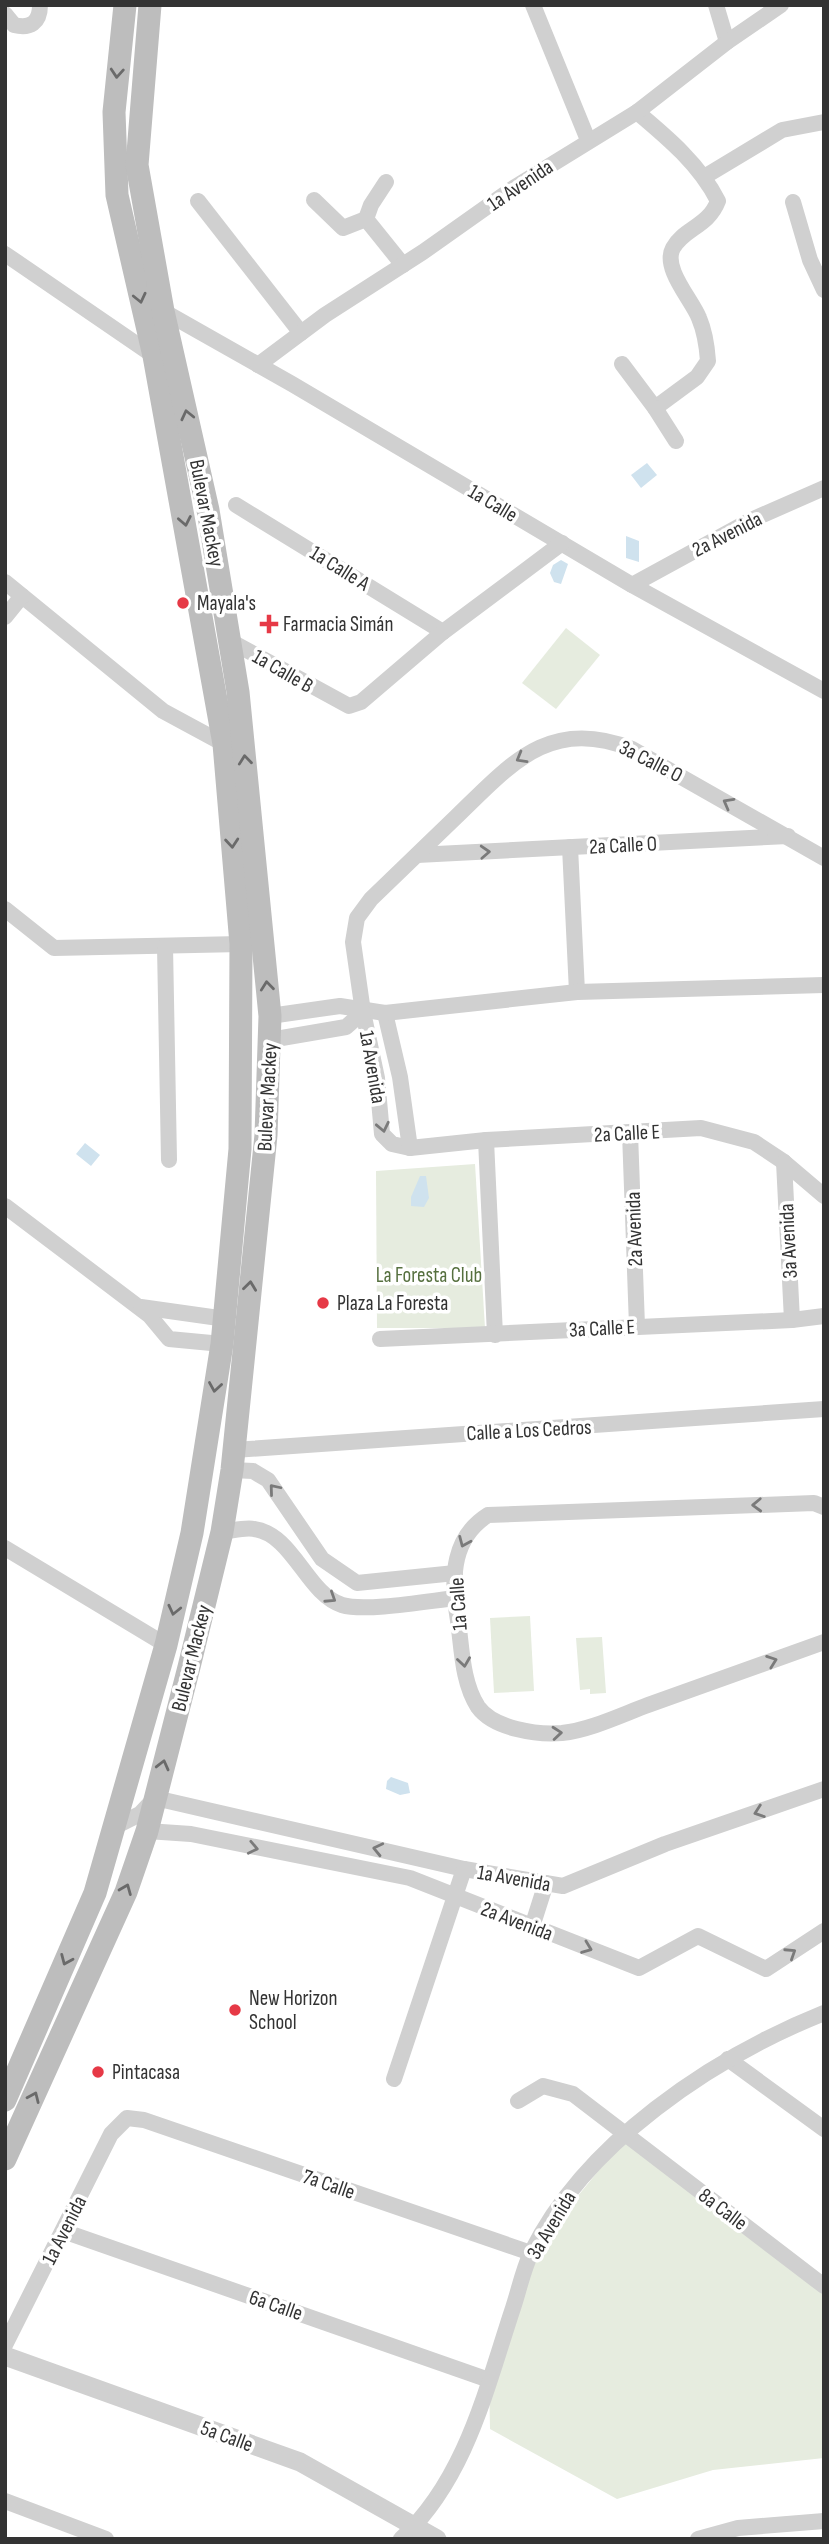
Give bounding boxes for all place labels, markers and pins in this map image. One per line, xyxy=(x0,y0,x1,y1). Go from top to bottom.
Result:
place label: Mayala's xyxy=(197,591,256,616)
marker: Mayala's xyxy=(175,595,191,611)
place label: Farmacia Simán xyxy=(283,612,393,637)
marker: Farmacia Simán xyxy=(261,616,277,632)
place label: Plaza La Foresta xyxy=(337,1291,448,1316)
marker: Plaza La Foresta xyxy=(315,1295,331,1311)
place label: New Horizon School xyxy=(249,1986,337,2035)
marker: New Horizon School xyxy=(227,2002,243,2018)
place label: Pintacasa xyxy=(112,2060,180,2085)
marker: Pintacasa xyxy=(90,2064,106,2080)

